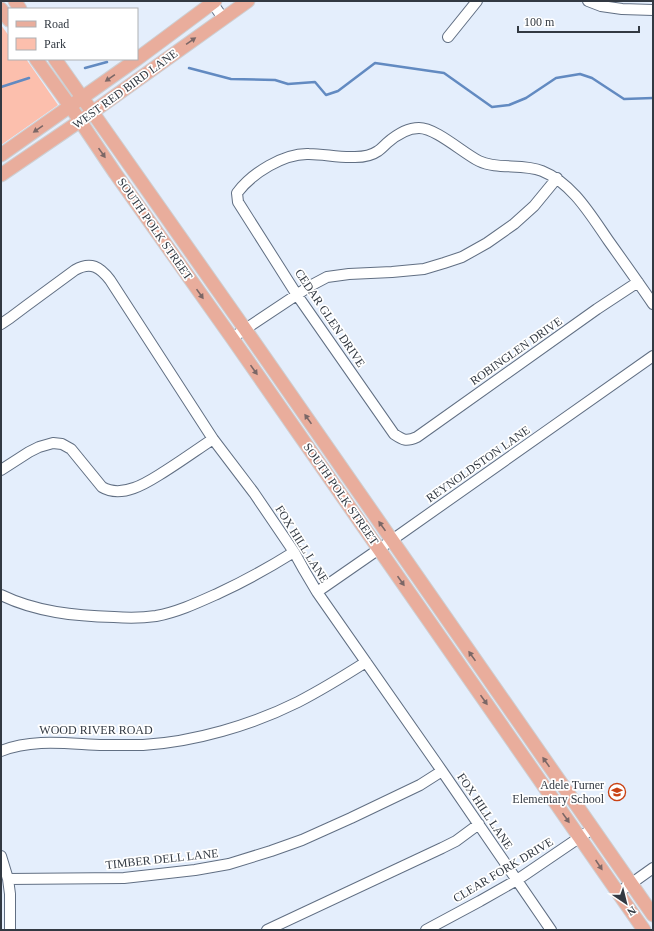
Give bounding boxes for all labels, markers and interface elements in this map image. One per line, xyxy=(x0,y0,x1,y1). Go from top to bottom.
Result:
legend xyxy=(8,8,138,60)
scale bar xyxy=(518,8,639,34)
text: 100 m xyxy=(524,15,555,29)
text: Road xyxy=(44,17,69,31)
text: Park xyxy=(44,37,66,51)
one-way arrow xyxy=(186,37,196,45)
street label: WEST RED BIRD LANE xyxy=(70,46,180,132)
one-way arrow xyxy=(104,74,115,82)
one-way arrow xyxy=(33,125,44,133)
one-way arrow xyxy=(98,148,106,158)
street label: SOUTH POLK STREET xyxy=(114,175,196,283)
street label: CEDAR GLEN DRIVE xyxy=(292,266,368,370)
one-way arrow xyxy=(196,289,204,299)
street label: ROBINGLEN DRIVE xyxy=(467,314,565,388)
one-way arrow xyxy=(250,365,258,376)
one-way arrow xyxy=(304,414,312,424)
street label: REYNOLDSTON LANE xyxy=(423,423,533,505)
street label: SOUTH POLK STREET xyxy=(300,440,382,548)
street label: FOX HILL LANE xyxy=(273,503,331,585)
one-way arrow xyxy=(378,521,386,531)
one-way arrow xyxy=(397,576,405,587)
one-way arrow xyxy=(468,650,476,661)
one-way arrow xyxy=(480,694,488,705)
street label: WOOD RIVER ROAD xyxy=(39,723,153,737)
one-way arrow xyxy=(542,757,550,768)
street label: FOX HILL LANE xyxy=(454,770,516,852)
place label: Adele Turner Elementary School xyxy=(512,778,605,806)
school or university icon: Adele Turner Elementary School xyxy=(607,782,627,802)
one-way arrow xyxy=(562,812,570,823)
street label: CLEAR FORK DRIVE xyxy=(451,835,555,905)
street label: TIMBER DELL LANE xyxy=(105,846,219,872)
one-way arrow xyxy=(595,860,603,871)
north arrow xyxy=(606,883,646,923)
text: N xyxy=(625,904,638,918)

